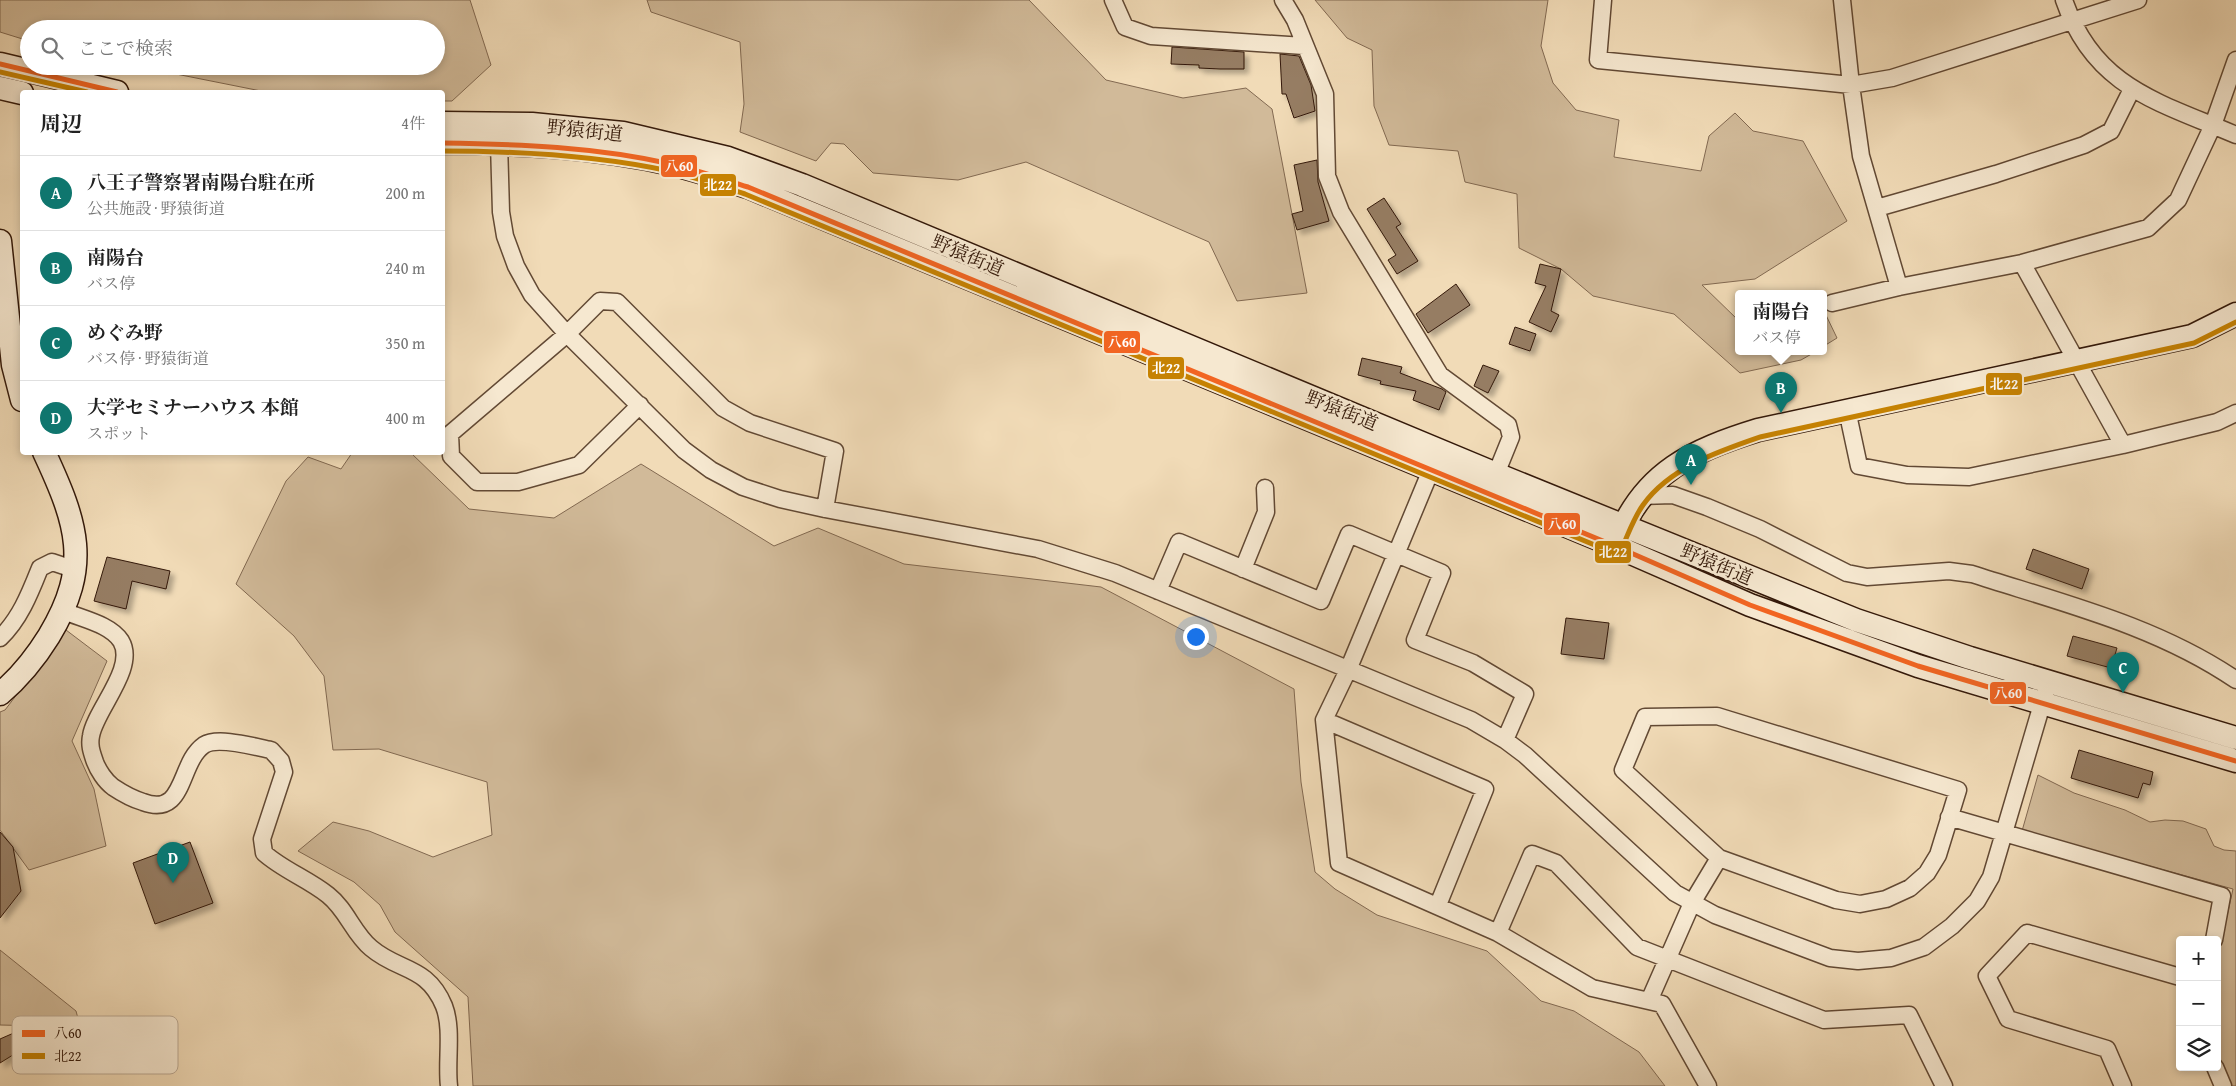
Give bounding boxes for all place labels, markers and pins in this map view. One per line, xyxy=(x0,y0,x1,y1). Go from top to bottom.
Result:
pin: B xyxy=(1765,372,1797,413)
pin: A xyxy=(1675,444,1707,485)
pin: C xyxy=(2107,652,2139,693)
pin: D xyxy=(157,842,189,883)

